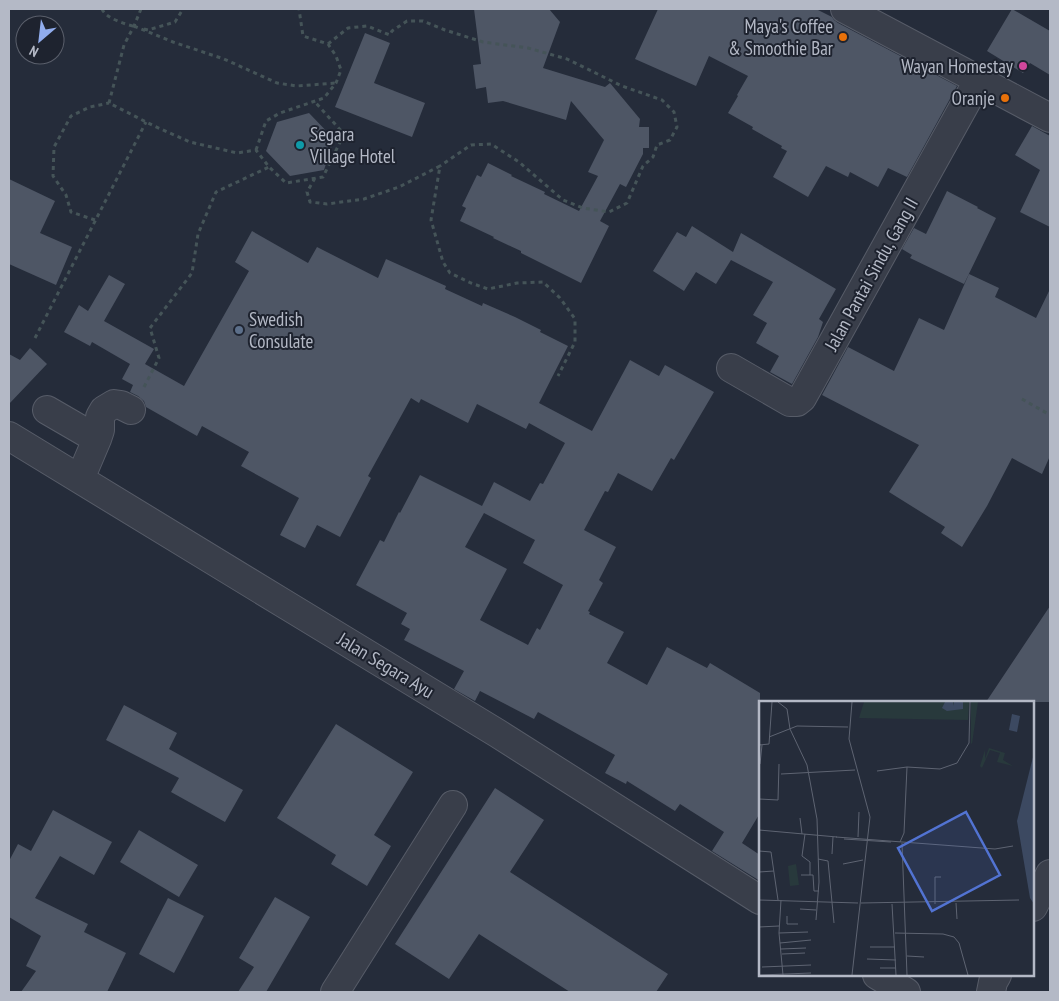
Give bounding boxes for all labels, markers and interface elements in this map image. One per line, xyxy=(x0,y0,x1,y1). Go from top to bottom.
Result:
place label: Maya's Coffee & Smoothie Bar xyxy=(728,14,834,60)
north arrow xyxy=(15,15,65,65)
marker: Maya's Coffee & Smoothie Bar xyxy=(837,31,849,43)
text: N xyxy=(26,42,41,61)
place label: Wayan Homestay xyxy=(901,54,1014,78)
marker: Wayan Homestay xyxy=(1017,60,1029,72)
place label: Oranje xyxy=(951,86,995,110)
marker: Oranje xyxy=(999,92,1011,104)
place label: Segara Village Hotel xyxy=(309,122,396,168)
marker: Segara Village Hotel xyxy=(294,139,306,151)
street label: Jalan Pantai Sindu, Gang II xyxy=(818,193,923,356)
place label: Swedish Consulate xyxy=(249,307,313,353)
marker: Swedish Consulate xyxy=(233,324,245,336)
street label: Jalan Segara Ayu xyxy=(333,626,439,703)
inset map xyxy=(759,701,1034,976)

